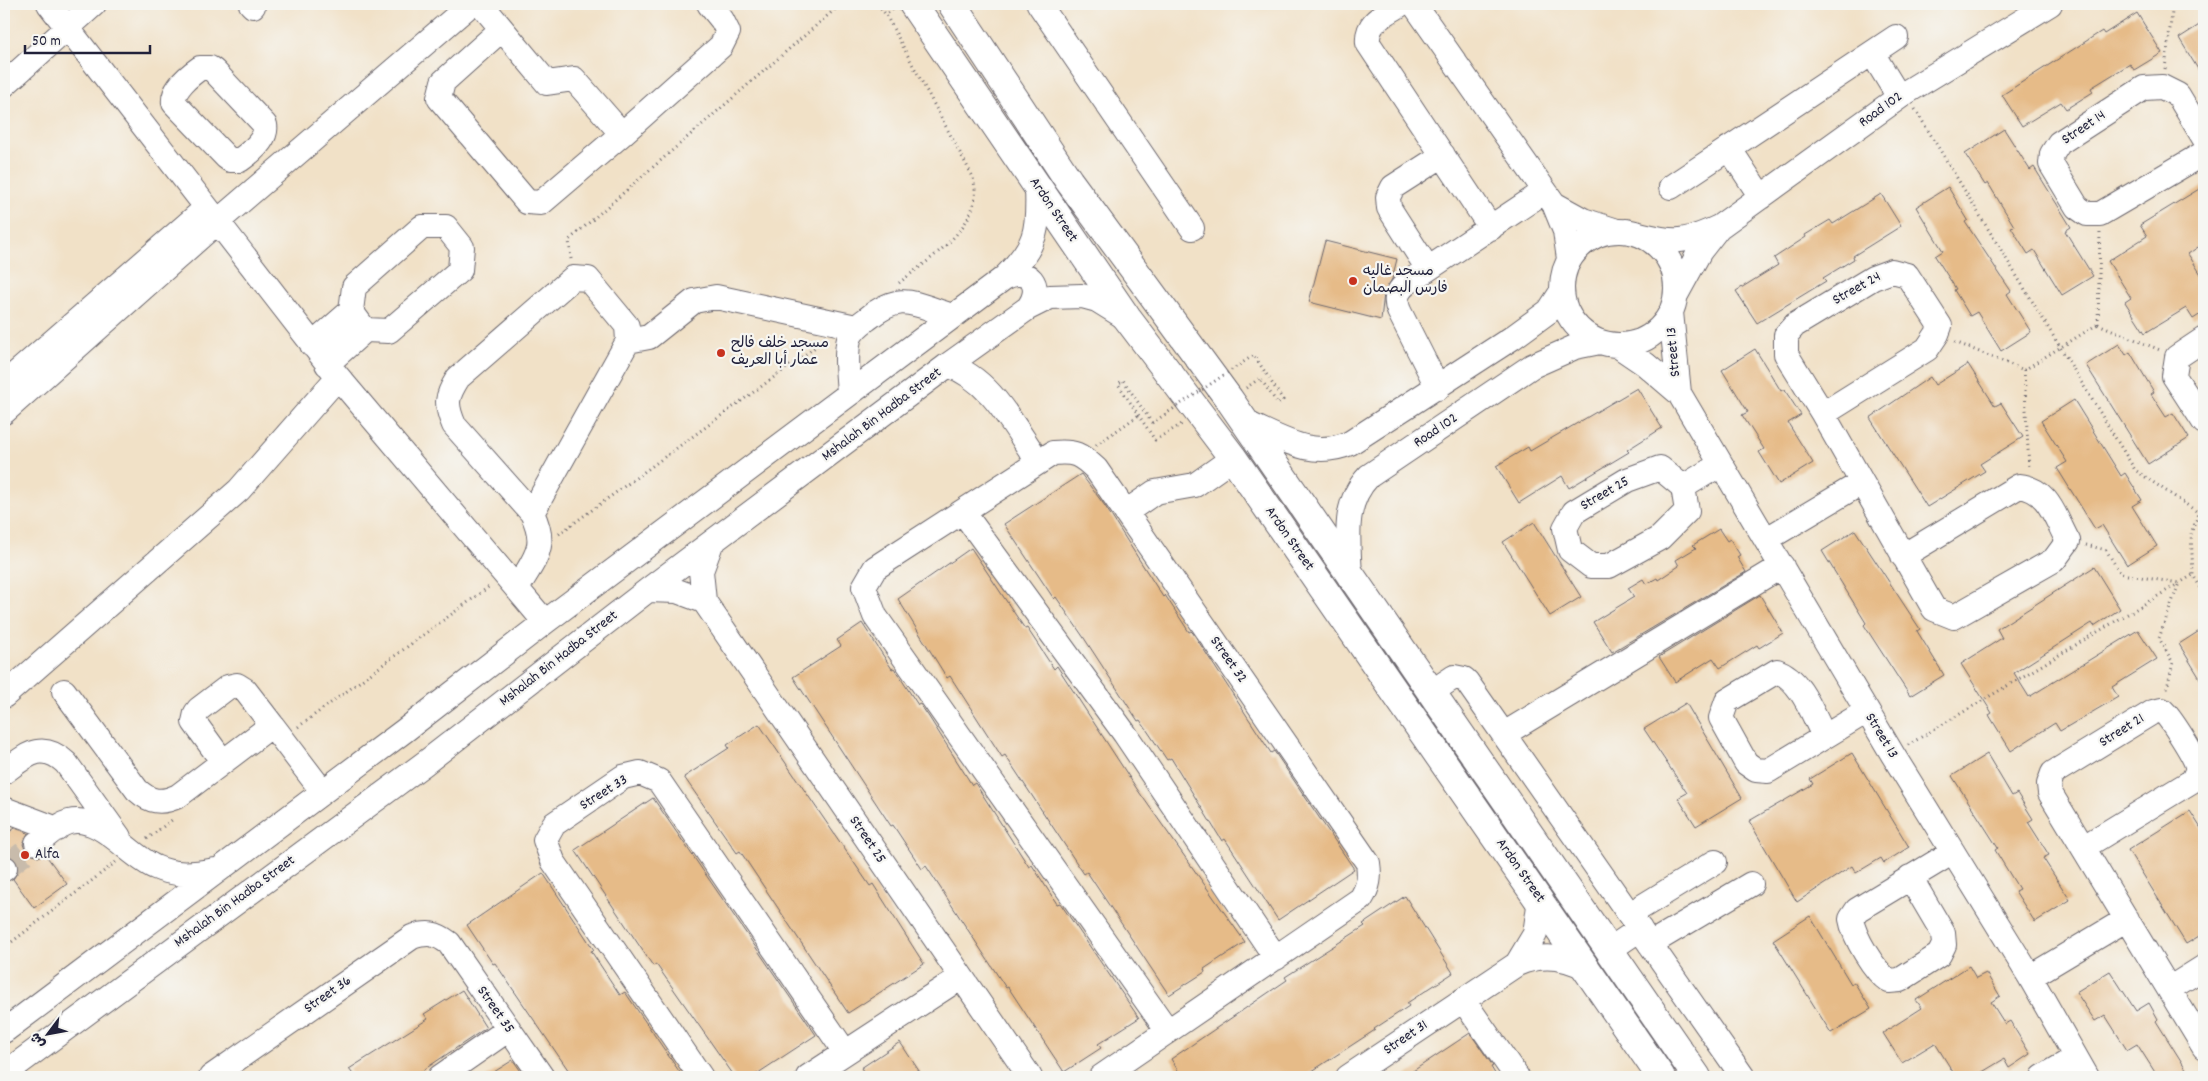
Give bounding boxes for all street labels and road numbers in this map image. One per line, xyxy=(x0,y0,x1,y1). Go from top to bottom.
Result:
street label: Road 102 xyxy=(1855,87,1907,133)
street label: Street 14 xyxy=(2057,105,2111,151)
street label: Ardon Street xyxy=(1023,173,1083,247)
street label: Street 24 xyxy=(1829,267,1885,311)
street label: Street 13 xyxy=(1661,326,1687,378)
street label: Mshalah Bin Hadba Street xyxy=(817,362,947,468)
street label: Road 102 xyxy=(1409,408,1463,454)
street label: Street 25 xyxy=(1576,471,1634,517)
street label: Ardon Street xyxy=(1259,502,1320,576)
street label: Mshalah Bin Hadba Street xyxy=(495,605,623,712)
street label: Street 32 xyxy=(1204,632,1252,688)
street label: Street 21 xyxy=(2095,708,2149,754)
street label: Street 13 xyxy=(1859,709,1903,763)
street label: Street 33 xyxy=(576,770,632,816)
street label: Street 25 xyxy=(843,812,891,868)
street label: Ardon Street xyxy=(1490,834,1551,908)
street label: Mshalah Bin Hadba Street xyxy=(170,850,301,954)
street label: Street 36 xyxy=(300,971,356,1019)
street label: Street 35 xyxy=(471,982,519,1038)
street label: Street 31 xyxy=(1379,1015,1433,1061)

